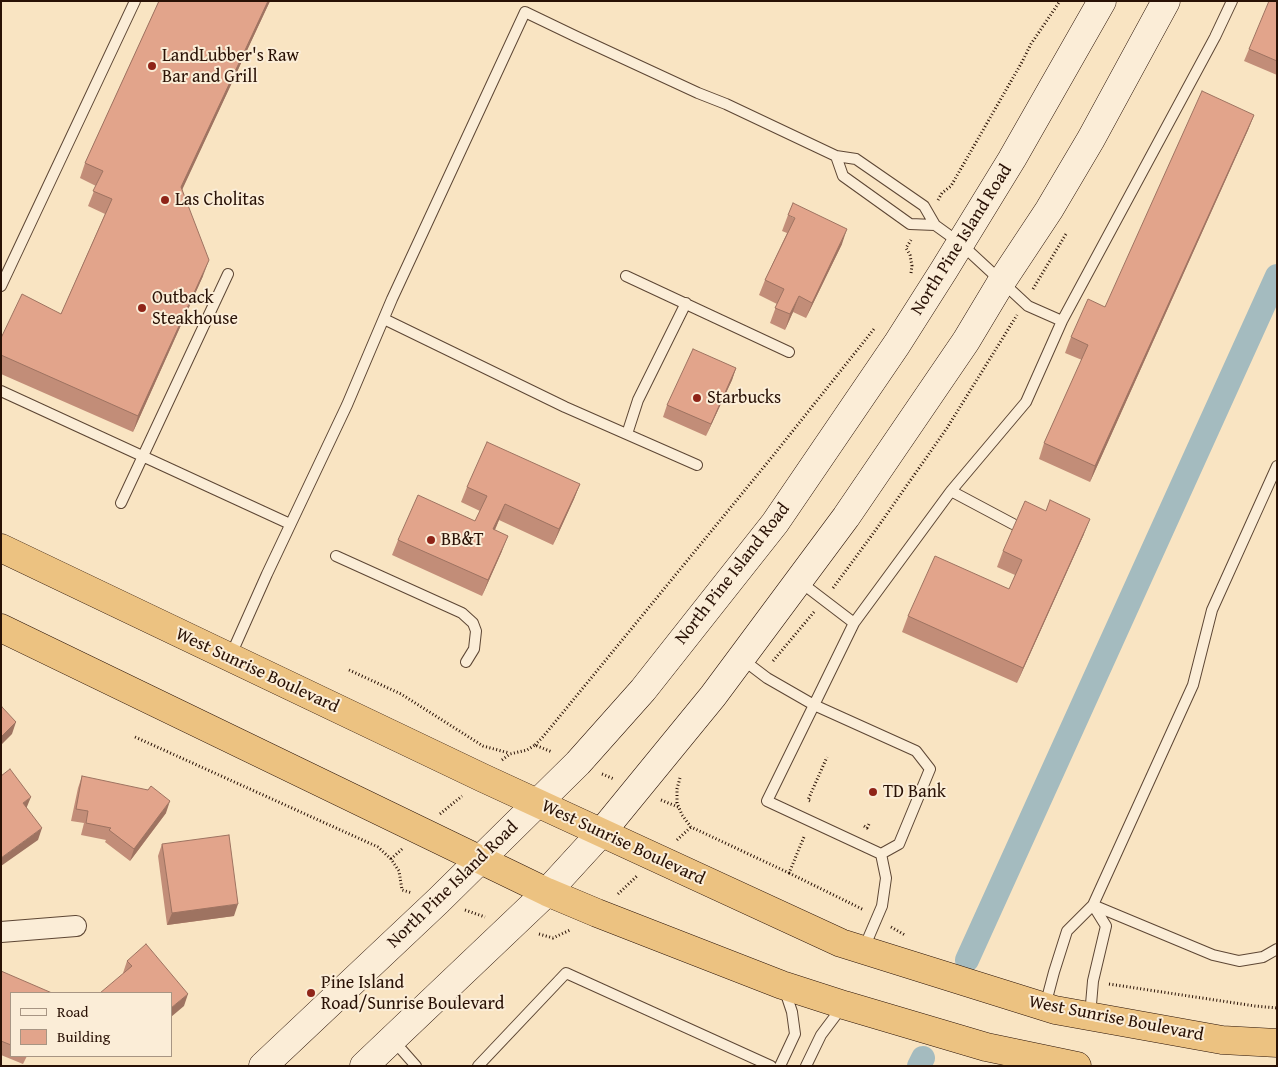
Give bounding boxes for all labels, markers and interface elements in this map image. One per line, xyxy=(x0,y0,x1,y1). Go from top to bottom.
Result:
place label: LandLubber's Raw Bar and Grill xyxy=(162,45,299,88)
marker: LandLubber's Raw Bar and Grill xyxy=(146,60,158,72)
street label: North Pine Island Road xyxy=(907,161,1017,319)
place label: Las Cholitas xyxy=(175,189,265,211)
marker: Las Cholitas xyxy=(159,194,171,206)
place label: Outback Steakhouse xyxy=(152,287,238,330)
marker: Outback Steakhouse xyxy=(136,302,148,314)
place label: Starbucks xyxy=(707,387,781,409)
marker: Starbucks xyxy=(691,392,703,404)
street label: North Pine Island Road xyxy=(671,499,795,649)
place label: BB&T xyxy=(441,529,484,551)
marker: BB&T xyxy=(425,534,437,546)
street label: West Sunrise Boulevard xyxy=(172,624,342,718)
place label: TD Bank xyxy=(883,781,946,803)
marker: TD Bank xyxy=(867,786,879,798)
street label: West Sunrise Boulevard xyxy=(538,796,708,890)
street label: North Pine Island Road xyxy=(383,817,523,953)
place label: Pine Island Road/Sunrise Boulevard xyxy=(321,972,504,1014)
marker: Pine Island Road/Sunrise Boulevard xyxy=(305,987,317,999)
street label: West Sunrise Boulevard xyxy=(1027,991,1205,1047)
legend xyxy=(10,992,172,1057)
text: Road xyxy=(57,1001,88,1022)
text: Building xyxy=(57,1026,110,1047)

